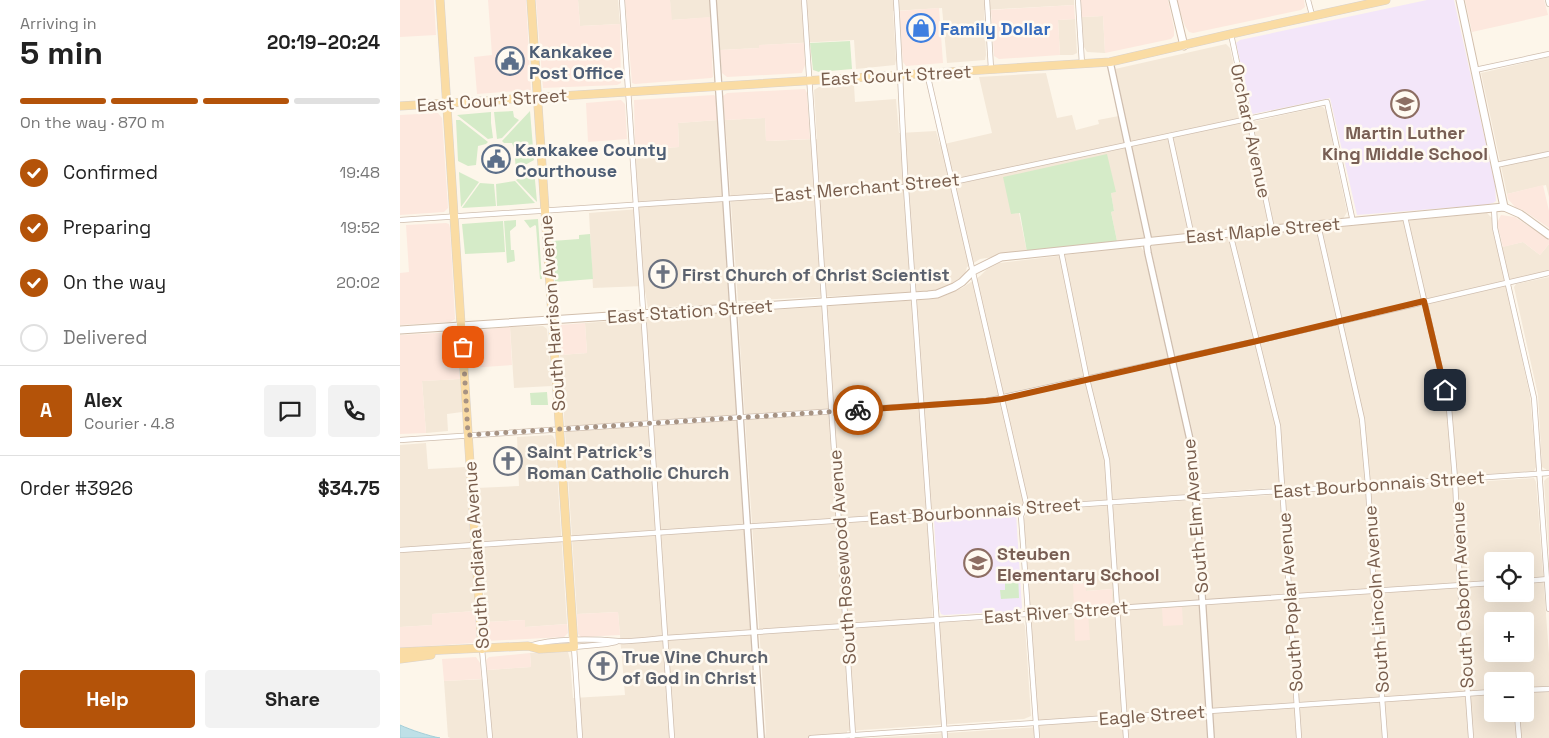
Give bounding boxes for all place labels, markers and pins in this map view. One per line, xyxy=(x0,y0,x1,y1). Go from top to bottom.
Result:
shop icon: Family Dollar xyxy=(906,13,936,43)
place label: Family Dollar xyxy=(940,17,1051,40)
place label: Kankakee Post Office xyxy=(529,40,624,84)
public building icon: Kankakee Post Office xyxy=(495,46,525,76)
school or university icon: Martin Luther King Middle School xyxy=(1390,89,1420,119)
place label: Martin Luther King Middle School xyxy=(1322,121,1488,165)
place label: Kankakee County Courthouse xyxy=(515,138,667,182)
public building icon: Kankakee County Courthouse xyxy=(481,144,511,174)
church icon: First Church of Christ Scientist xyxy=(648,259,678,289)
place label: First Church of Christ Scientist xyxy=(682,263,950,286)
pin xyxy=(442,326,484,368)
pin xyxy=(1424,369,1466,411)
place label: Saint Patrick's Roman Catholic Church xyxy=(527,440,729,484)
church icon: Saint Patrick's Roman Catholic Church xyxy=(493,446,523,476)
place label: Steuben Elementary School xyxy=(997,542,1160,586)
school or university icon: Steuben Elementary School xyxy=(963,548,993,578)
place label: True Vine Church of God in Christ xyxy=(622,645,768,689)
church icon: True Vine Church of God in Christ xyxy=(588,651,618,681)

